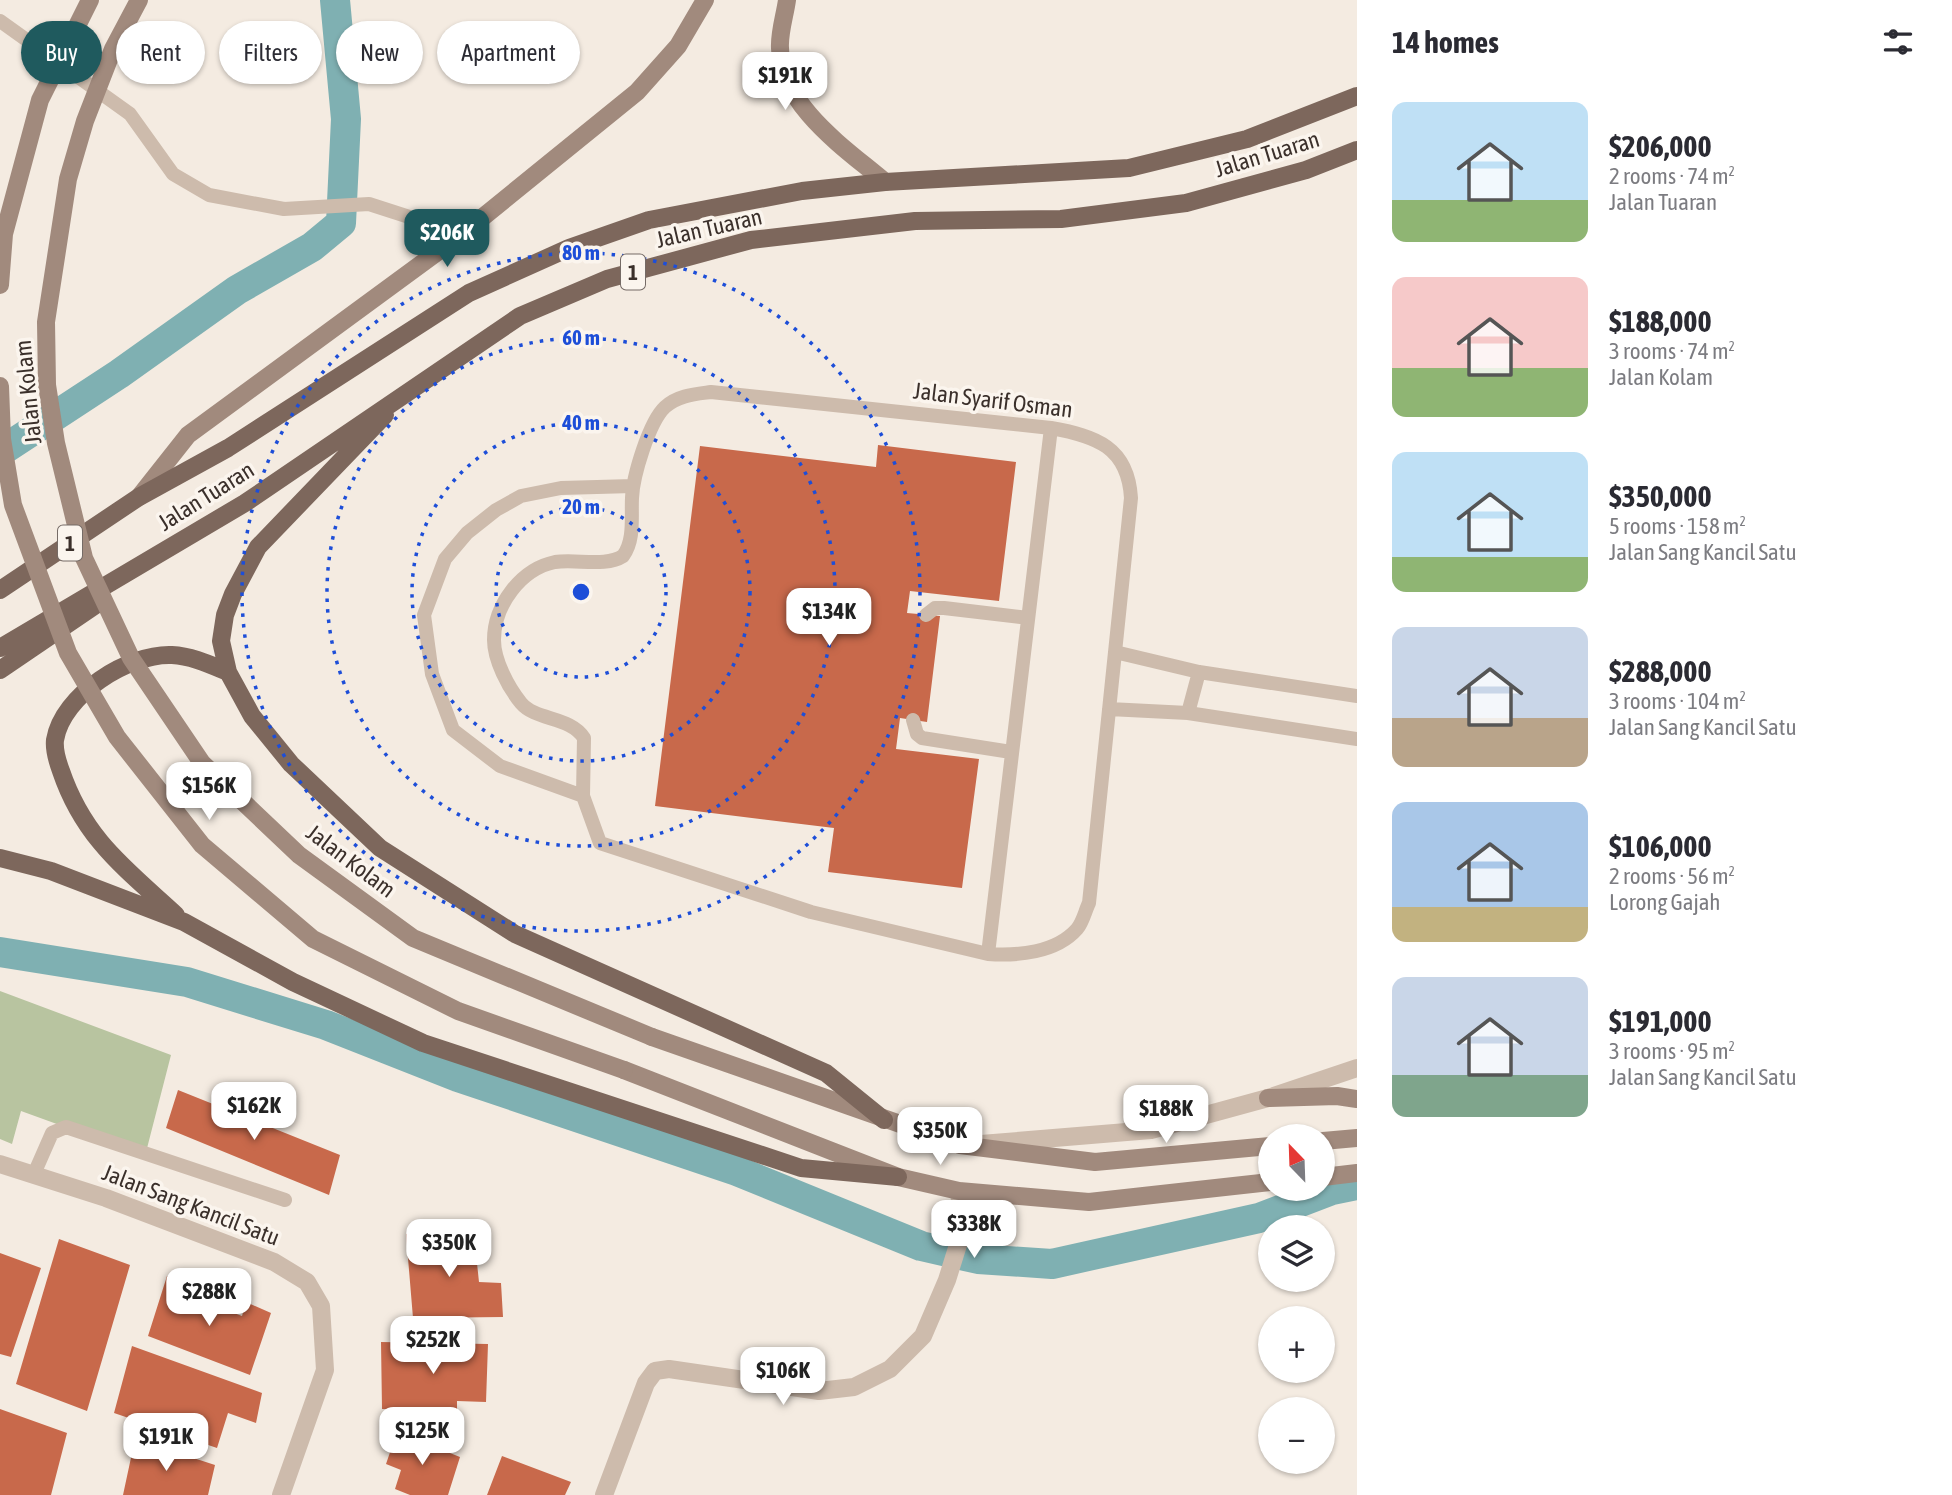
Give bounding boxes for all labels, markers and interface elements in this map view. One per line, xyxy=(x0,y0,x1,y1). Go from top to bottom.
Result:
chip: Buy xyxy=(21,21,102,84)
chip: Rent xyxy=(116,21,205,84)
chip: Filters xyxy=(219,21,322,84)
chip: New xyxy=(336,21,423,84)
chip: Apartment xyxy=(437,21,580,84)
icon: filters xyxy=(1879,23,1917,61)
text: 14 homes xyxy=(1392,25,1499,59)
pin: $191K xyxy=(736,52,834,112)
text: $191K xyxy=(758,62,812,88)
street label: Jalan Tuaran xyxy=(1212,126,1322,182)
text: $206,000 xyxy=(1609,129,1712,163)
icon: home xyxy=(1448,130,1532,214)
text: 2 rooms · 74 m² xyxy=(1609,163,1735,189)
text: Jalan Tuaran xyxy=(1609,189,1717,215)
street label: Jalan Tuaran xyxy=(653,203,765,253)
pin: $206K xyxy=(398,210,496,269)
text: $206K xyxy=(420,219,474,245)
text: 80 m xyxy=(562,240,600,264)
road number: 1 xyxy=(621,254,645,290)
text: $188,000 xyxy=(1609,304,1712,338)
icon: home xyxy=(1448,305,1532,389)
text: 60 m xyxy=(562,325,600,349)
text: 3 rooms · 74 m² xyxy=(1609,338,1735,364)
street label: Jalan Kolam xyxy=(10,339,46,445)
text: Jalan Kolam xyxy=(1609,364,1713,390)
street label: Jalan Syarif Osman xyxy=(912,377,1074,423)
text: 40 m xyxy=(561,410,600,434)
street label: Jalan Tuaran xyxy=(153,456,259,536)
text: $350,000 xyxy=(1609,479,1712,513)
icon: home xyxy=(1448,480,1532,564)
text: 20 m xyxy=(562,494,600,518)
text: 5 rooms · 158 m² xyxy=(1609,513,1746,539)
road number: 1 xyxy=(58,526,82,560)
text: Jalan Sang Kancil Satu xyxy=(1609,539,1797,565)
centre of rings xyxy=(569,580,593,604)
pin: $134K xyxy=(780,588,878,648)
text: $134K xyxy=(802,598,856,624)
text: $288,000 xyxy=(1609,654,1712,688)
icon: home xyxy=(1448,655,1532,739)
text: 3 rooms · 104 m² xyxy=(1609,688,1746,714)
text: Jalan Sang Kancil Satu xyxy=(1609,714,1797,740)
pin: $156K xyxy=(160,762,258,822)
text: $156K xyxy=(182,772,236,798)
street label: Jalan Kolam xyxy=(302,819,400,903)
text: $106,000 xyxy=(1609,829,1712,863)
icon: home xyxy=(1448,830,1532,914)
text: 2 rooms · 56 m² xyxy=(1609,863,1735,889)
text: Lorong Gajah xyxy=(1609,889,1721,915)
text: $191,000 xyxy=(1609,1004,1712,1038)
icon: home xyxy=(1448,1005,1532,1089)
text: 3 rooms · 95 m² xyxy=(1609,1038,1735,1064)
text: Jalan Sang Kancil Satu xyxy=(1609,1064,1797,1090)
pin: $162K xyxy=(205,1082,303,1142)
pin: $188K xyxy=(1117,1086,1215,1145)
text: $162K xyxy=(227,1092,281,1118)
text: $188K xyxy=(1139,1095,1193,1121)
pin: $350K xyxy=(891,1108,989,1167)
text: $350K xyxy=(913,1117,967,1143)
north arrow xyxy=(1258,1124,1335,1200)
map controls xyxy=(1258,1124,1335,1474)
street label: Jalan Sang Kancil Satu xyxy=(99,1159,283,1251)
pin: $338K xyxy=(925,1200,1023,1260)
text: $338K xyxy=(947,1210,1001,1236)
button: layers xyxy=(1258,1215,1335,1292)
pin: $350K xyxy=(400,1220,498,1279)
text: $350K xyxy=(422,1229,476,1255)
pin: $288K xyxy=(160,1268,258,1328)
text: $288K xyxy=(182,1278,236,1304)
button: + xyxy=(1258,1306,1335,1383)
pin: $252K xyxy=(384,1316,482,1376)
text: $252K xyxy=(406,1326,460,1352)
pin: $106K xyxy=(734,1348,832,1407)
text: $106K xyxy=(756,1357,810,1383)
button: − xyxy=(1258,1397,1335,1474)
pin: $125K xyxy=(373,1408,471,1467)
pin: $191K xyxy=(117,1414,215,1473)
text: $125K xyxy=(395,1417,449,1443)
text: $191K xyxy=(139,1423,193,1449)

